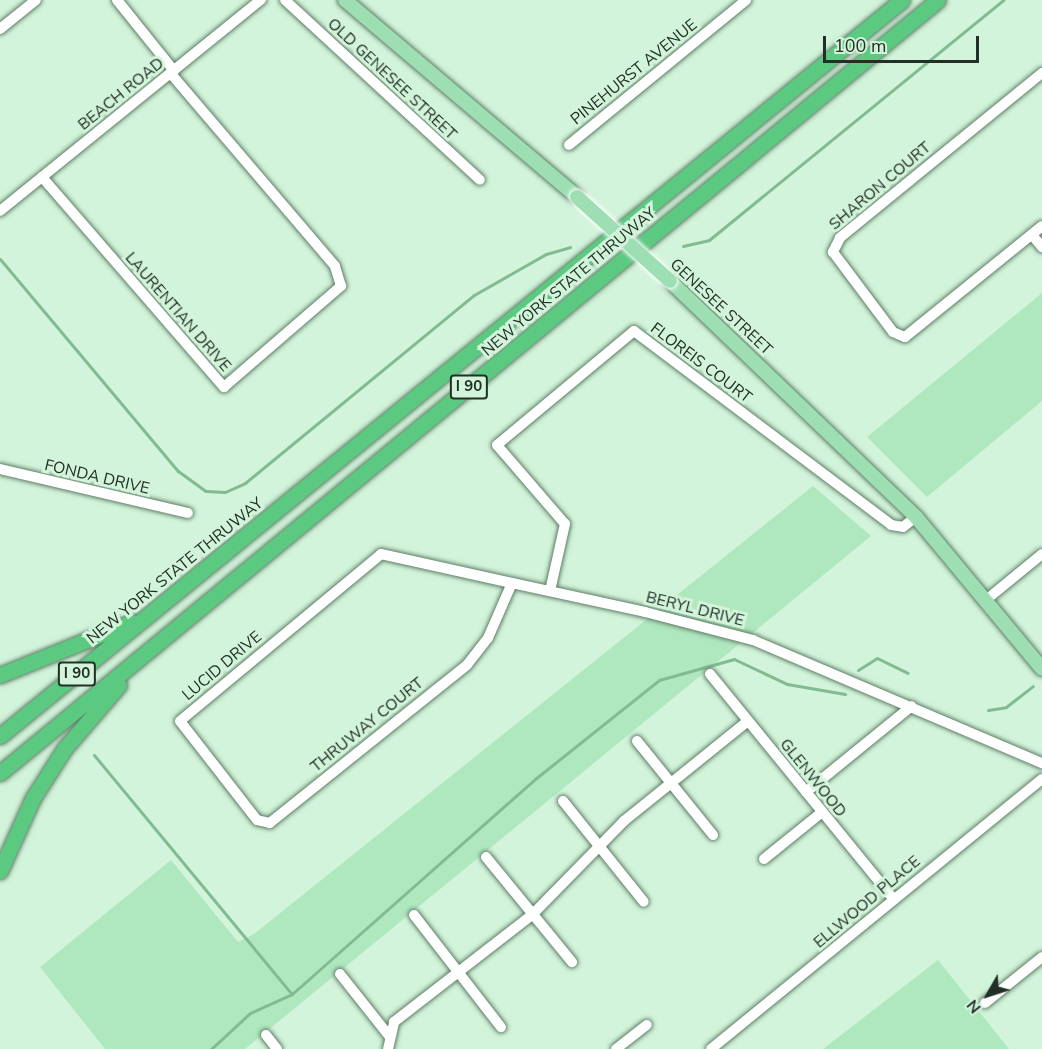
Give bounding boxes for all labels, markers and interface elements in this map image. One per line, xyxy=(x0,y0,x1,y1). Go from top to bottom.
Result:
street label: OLD GENESEE STREET xyxy=(323,14,461,144)
street label: PINEHURST AVENUE xyxy=(567,15,701,129)
scale bar xyxy=(826,24,982,62)
text: 100 m xyxy=(834,34,886,58)
street label: BEACH ROAD xyxy=(74,54,168,134)
street label: SHARON COURT xyxy=(825,138,935,234)
street label: NEW YORK STATE THRUWAY xyxy=(478,204,660,360)
street label: LAURENTIAN DRIVE xyxy=(121,248,235,376)
street label: GENESEE STREET xyxy=(666,255,776,359)
street label: FLOREIS COURT xyxy=(647,319,755,407)
road number: I 90 xyxy=(450,375,488,399)
street label: FONDA DRIVE xyxy=(43,456,151,498)
street label: NEW YORK STATE THRUWAY xyxy=(83,494,267,648)
street label: BERYL DRIVE xyxy=(644,588,746,630)
street label: LUCID DRIVE xyxy=(178,627,266,705)
road number: I 90 xyxy=(58,662,97,686)
street label: THRUWAY COURT xyxy=(307,674,427,776)
street label: GLENWOOD xyxy=(776,735,850,821)
street label: ELLWOOD PLACE xyxy=(810,852,924,952)
north arrow xyxy=(958,965,1018,1025)
text: N xyxy=(962,995,986,1018)

